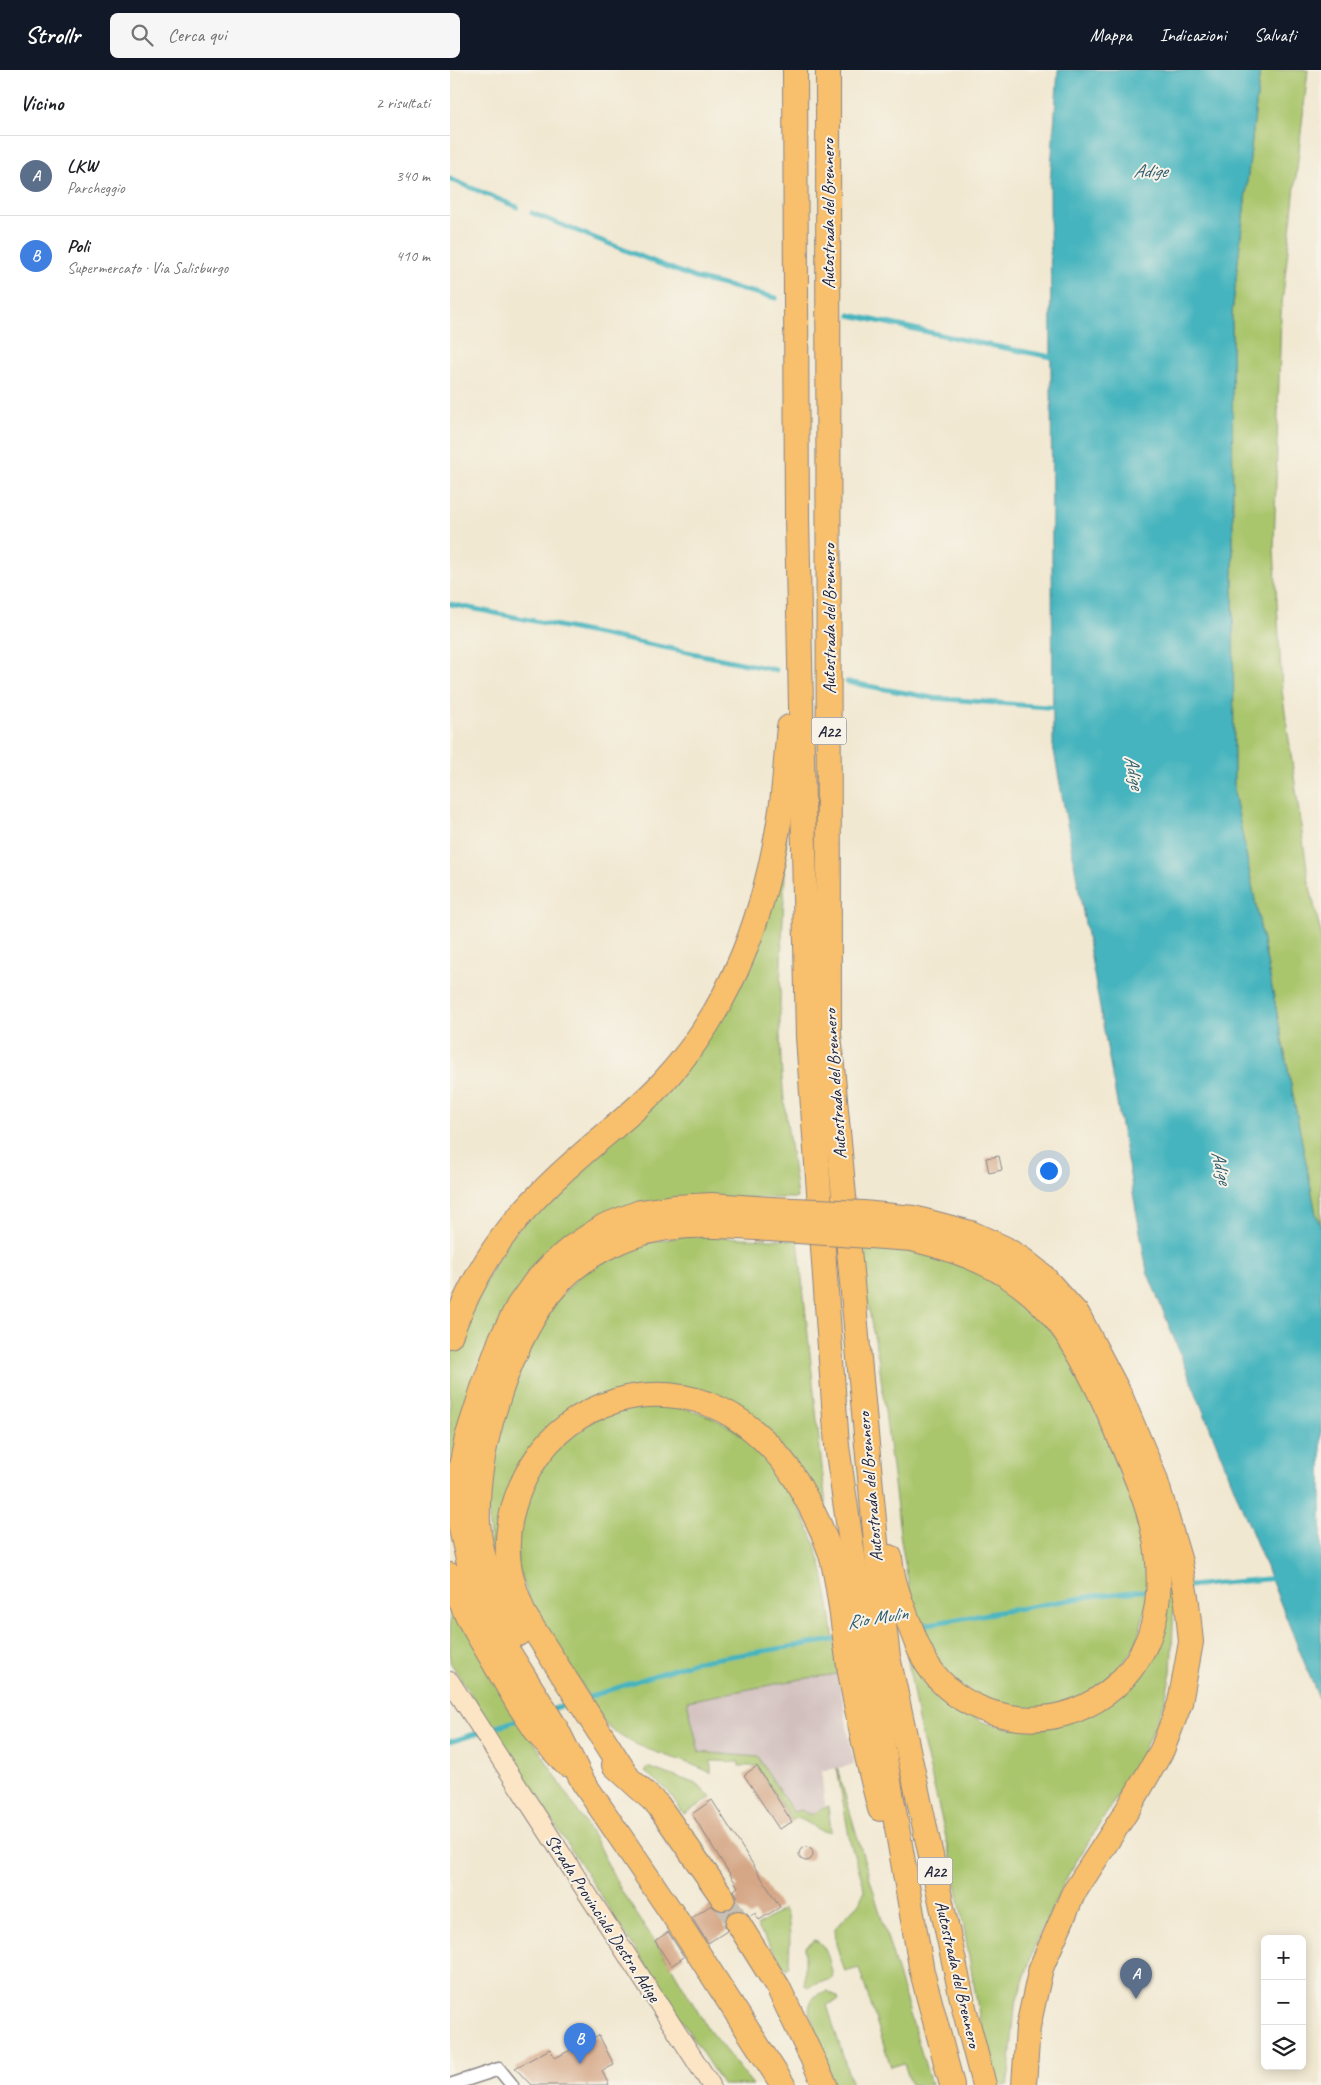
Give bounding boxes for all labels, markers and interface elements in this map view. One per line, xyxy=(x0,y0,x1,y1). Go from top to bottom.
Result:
search box xyxy=(110,13,460,58)
text: Strollr xyxy=(25,20,80,50)
icon: search xyxy=(128,21,156,49)
text: Cerca qui xyxy=(168,23,226,47)
text: Mappa xyxy=(1090,24,1132,46)
text: Indicazioni xyxy=(1160,24,1226,46)
text: Salvati xyxy=(1254,24,1296,46)
text: Vicino xyxy=(20,90,63,116)
text: 2 risultati xyxy=(376,93,430,113)
street label: Autostrada del Brennero xyxy=(817,137,839,289)
text: LKW xyxy=(67,154,98,178)
water label: Adige xyxy=(1133,159,1170,183)
text: A xyxy=(32,166,40,186)
text: 340 m xyxy=(396,166,430,186)
text: Parcheggio xyxy=(67,178,125,198)
text: Poli xyxy=(67,234,89,258)
text: B xyxy=(32,246,40,266)
text: 410 m xyxy=(396,246,430,266)
text: Supermercato · Via Salisburgo xyxy=(67,258,228,278)
street label: Autostrada del Brennero xyxy=(818,542,840,694)
road number: A22 xyxy=(812,718,846,744)
water label: Adige xyxy=(1119,753,1150,794)
street label: Autostrada del Brennero xyxy=(819,1007,851,1160)
water label: Adige xyxy=(1205,1148,1237,1189)
your location xyxy=(1036,1158,1062,1184)
street label: Autostrada del Brennero xyxy=(852,1410,887,1563)
water label: Rio Mulin xyxy=(845,1601,911,1635)
street label: Strada Provinciale Destra Adige xyxy=(541,1830,666,2007)
road number: A22 xyxy=(918,1858,952,1884)
street label: Autostrada del Brennero xyxy=(930,1898,986,2051)
map controls xyxy=(1261,1935,1306,2070)
button: + xyxy=(1261,1935,1306,1980)
pin: A xyxy=(1120,1958,1152,1999)
button: − xyxy=(1261,1980,1306,2025)
pin: B xyxy=(564,2023,596,2064)
button: layers xyxy=(1261,2025,1306,2070)

